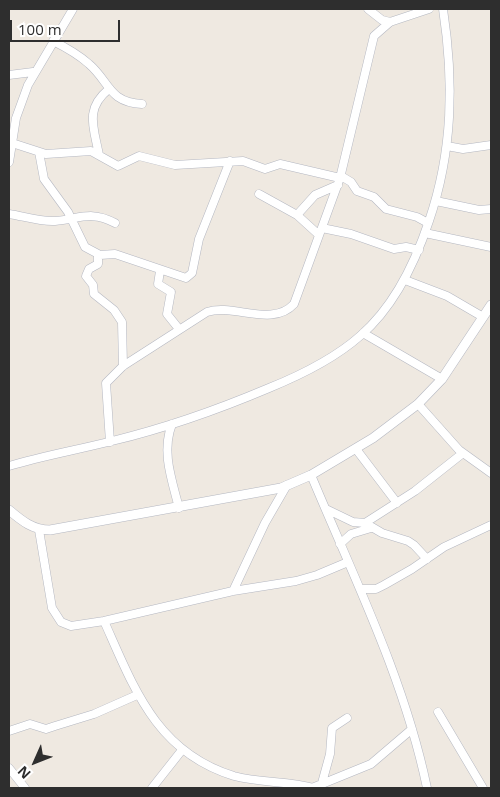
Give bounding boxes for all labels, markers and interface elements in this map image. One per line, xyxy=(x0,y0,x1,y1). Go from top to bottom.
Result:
scale bar xyxy=(12,10,122,42)
text: 100 m xyxy=(18,19,62,39)
north arrow xyxy=(10,737,60,787)
text: N xyxy=(13,762,35,783)

